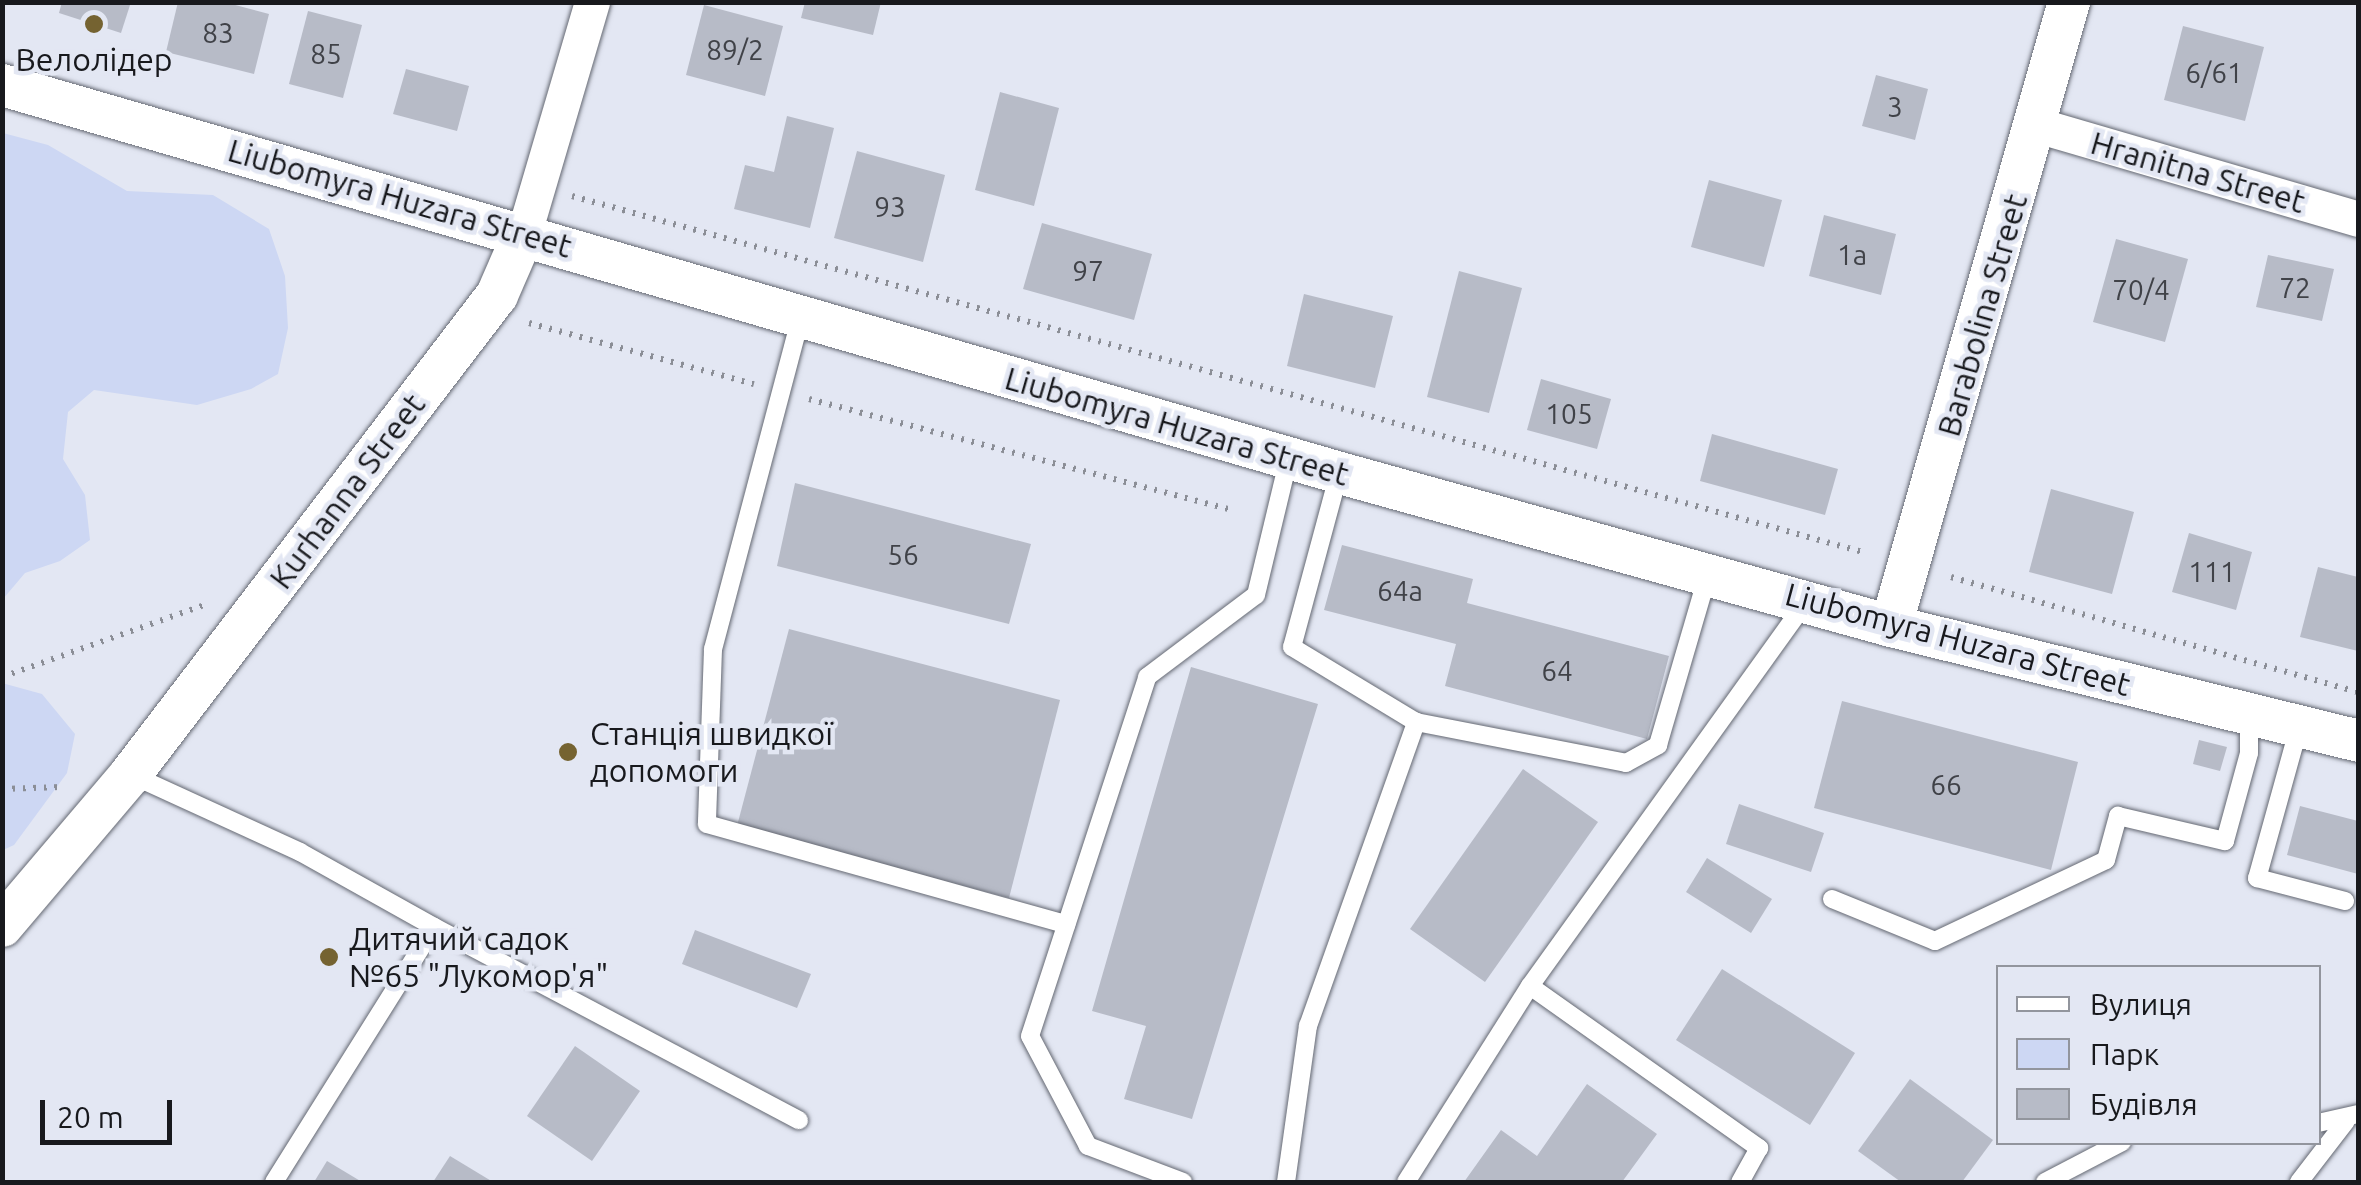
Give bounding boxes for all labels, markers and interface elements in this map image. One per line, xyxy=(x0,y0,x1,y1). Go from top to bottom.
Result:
marker: Велолідер xyxy=(83,13,105,35)
house number: 83 xyxy=(202,16,234,50)
house number: 89/2 xyxy=(706,33,764,67)
house number: 85 xyxy=(310,37,342,71)
place label: Велолідер xyxy=(15,40,173,78)
house number: 6/61 xyxy=(2185,56,2243,90)
house number: 3 xyxy=(1887,90,1903,124)
street label: Hranitna Street xyxy=(2087,123,2309,221)
street label: Liubomyra Huzara Street xyxy=(224,131,576,265)
street label: Barabolina Street xyxy=(1929,189,2035,441)
house number: 93 xyxy=(874,190,906,224)
house number: 1а xyxy=(1837,238,1867,272)
house number: 97 xyxy=(1072,254,1104,288)
house number: 72 xyxy=(2279,271,2311,305)
house number: 70/4 xyxy=(2112,273,2170,307)
street label: Liubomyra Huzara Street xyxy=(1001,359,1353,493)
street label: Kurhanna Street xyxy=(261,386,433,596)
house number: 105 xyxy=(1545,397,1593,431)
house number: 56 xyxy=(887,538,919,572)
house number: 111 xyxy=(2188,555,2236,589)
house number: 64а xyxy=(1377,574,1423,608)
street label: Liubomyra Huzara Street xyxy=(1781,574,2135,704)
house number: 64 xyxy=(1541,654,1573,688)
place label: Станція швидкої допомоги xyxy=(590,715,833,790)
marker: Станція швидкої допомоги xyxy=(555,739,581,765)
house number: 66 xyxy=(1930,768,1962,802)
place label: Дитячий садок №65 "Лукомор'я" xyxy=(349,920,608,995)
marker: Дитячий садок №65 "Лукомор'я" xyxy=(318,946,340,968)
legend xyxy=(1996,965,2321,1145)
text: Вулиця xyxy=(2090,987,2192,1021)
text: Парк xyxy=(2090,1037,2159,1071)
scale bar xyxy=(45,1080,178,1142)
text: Будівля xyxy=(2090,1087,2198,1121)
text: 20 m xyxy=(57,1100,124,1134)

